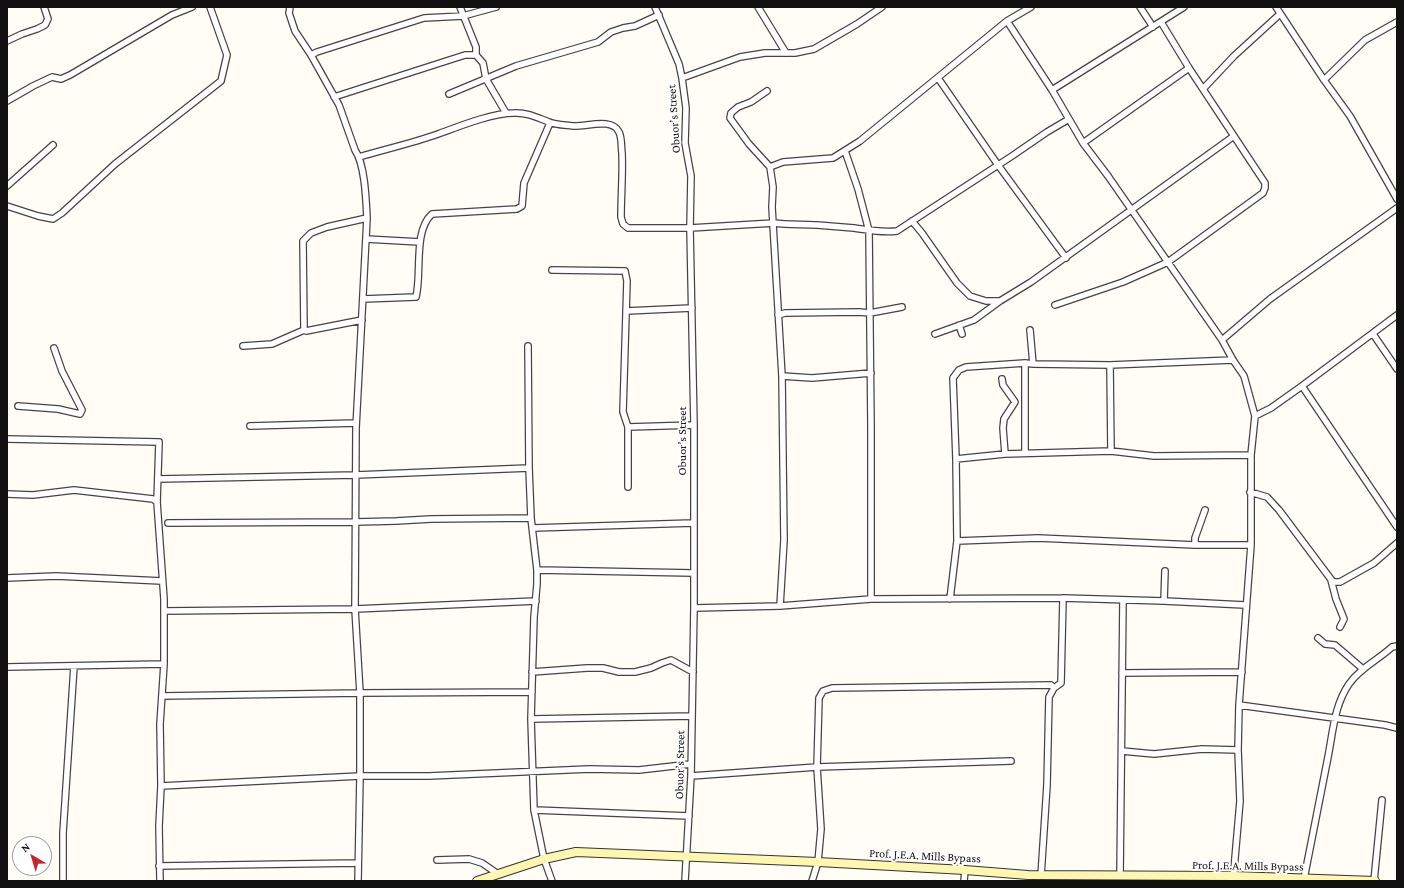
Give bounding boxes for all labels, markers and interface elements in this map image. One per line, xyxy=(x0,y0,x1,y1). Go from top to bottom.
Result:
street label: Obuor’s Street xyxy=(664,84,684,154)
street label: Obuor’s Street xyxy=(675,407,689,475)
street label: Obuor’s Street xyxy=(672,730,688,800)
north arrow xyxy=(12,836,52,876)
text: N xyxy=(19,840,32,854)
street label: Prof. J.E.A. Mills Bypass xyxy=(869,846,981,866)
street label: Prof. J.E.A. Mills Bypass xyxy=(1192,858,1304,874)

